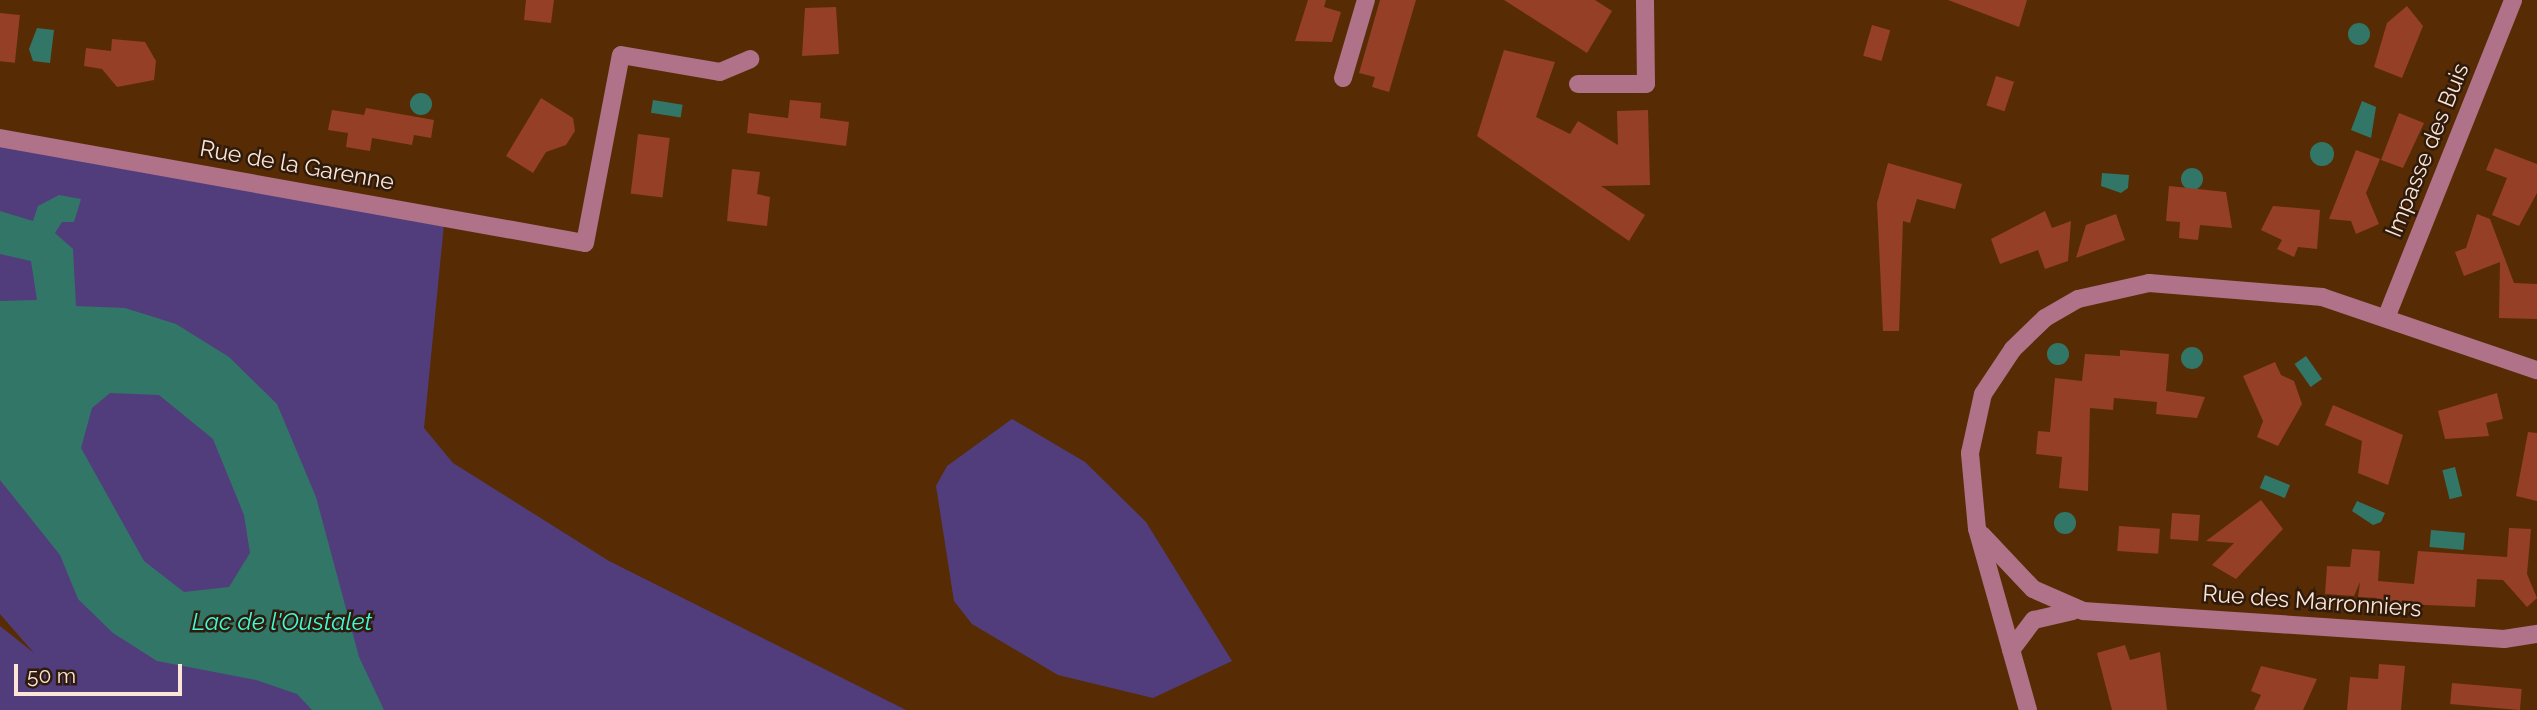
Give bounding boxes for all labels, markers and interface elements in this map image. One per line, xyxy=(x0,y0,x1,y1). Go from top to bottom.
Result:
street label: Impasse des Buis xyxy=(2380,59,2474,241)
street label: Rue de la Garenne xyxy=(198,134,396,196)
street label: Rue des Marronniers xyxy=(2202,580,2422,622)
water label: Lac de l'Oustalet xyxy=(192,608,372,636)
scale bar xyxy=(18,650,186,694)
text: 50 m xyxy=(27,663,76,688)

